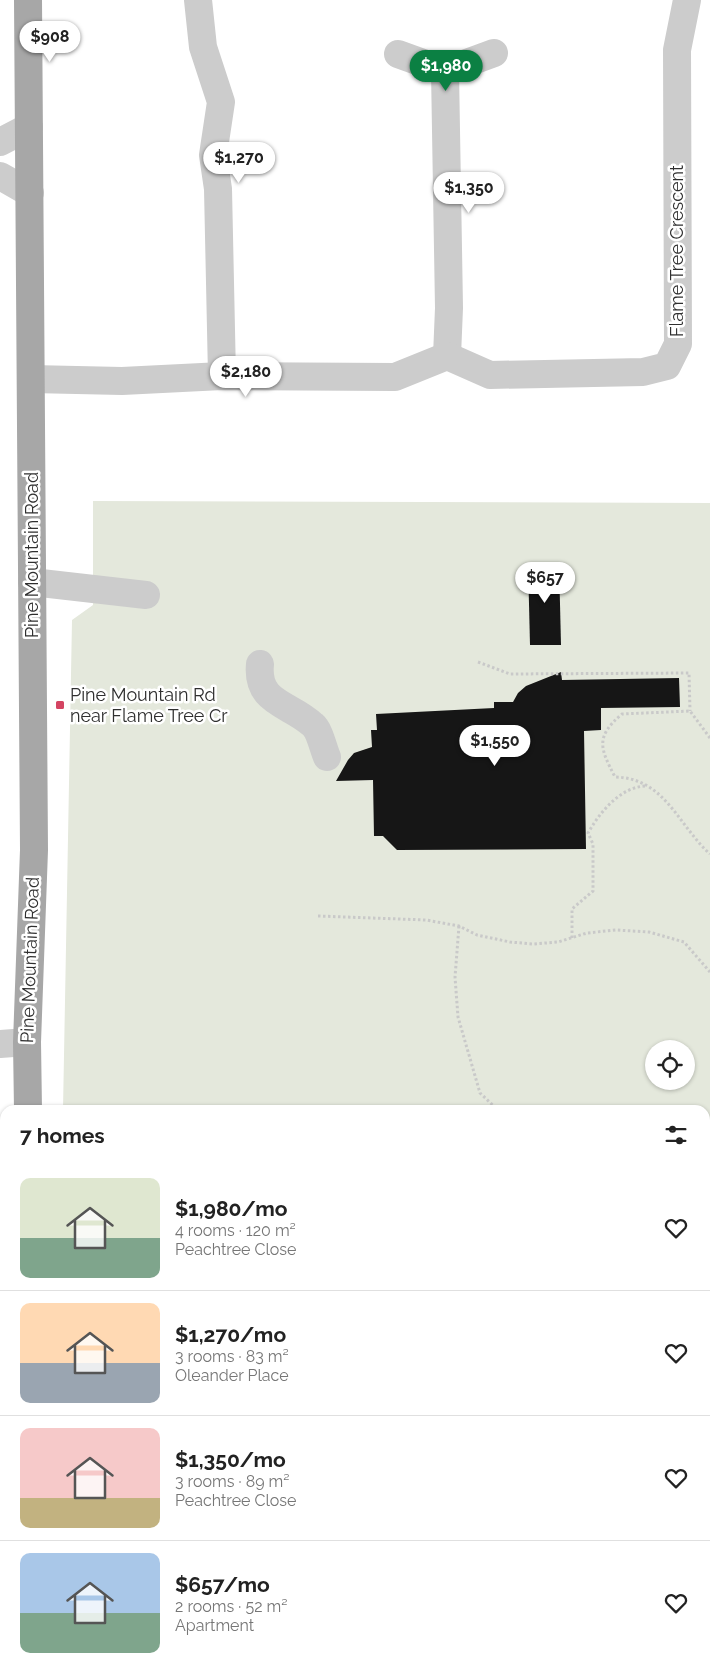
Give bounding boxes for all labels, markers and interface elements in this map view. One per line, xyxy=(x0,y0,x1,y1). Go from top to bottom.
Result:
pin: $908 xyxy=(20,20,80,63)
text: $908 xyxy=(30,27,70,46)
pin: $1,980 xyxy=(405,49,487,92)
text: $1,980 xyxy=(421,56,471,75)
pin: $1,270 xyxy=(198,142,280,184)
text: $1,270 xyxy=(214,148,264,167)
street label: Flame Tree Crescent xyxy=(666,165,687,337)
pin: $1,350 xyxy=(428,172,510,214)
text: $1,350 xyxy=(444,178,494,197)
pin: $2,180 xyxy=(205,356,287,398)
text: $2,180 xyxy=(221,362,271,381)
street label: Pine Mountain Road xyxy=(21,472,42,638)
pin: $657 xyxy=(515,562,575,604)
text: $657 xyxy=(526,568,564,587)
place label: Pine Mountain Rd near Flame Tree Cr xyxy=(70,684,228,726)
marker: Pine Mountain Rd near Flame Tree Cr xyxy=(54,699,66,711)
pin: $1,550 xyxy=(454,724,536,767)
text: $1,550 xyxy=(470,731,520,750)
street label: Pine Mountain Road xyxy=(16,877,43,1043)
map controls xyxy=(645,1040,695,1090)
button: locate xyxy=(645,1040,695,1090)
icon: filters xyxy=(662,1121,690,1149)
text: 7 homes xyxy=(20,1123,105,1148)
text: $1,980/mo xyxy=(175,1196,288,1221)
icon: home xyxy=(60,1198,120,1258)
icon: heart xyxy=(662,1214,690,1242)
text: 4 rooms · 120 m² xyxy=(175,1221,296,1240)
text: Peachtree Close xyxy=(175,1240,297,1259)
text: $1,270/mo xyxy=(175,1322,286,1347)
icon: home xyxy=(60,1323,120,1383)
icon: heart xyxy=(662,1339,690,1367)
text: 3 rooms · 83 m² xyxy=(175,1347,289,1366)
text: Oleander Place xyxy=(175,1366,289,1385)
text: $1,350/mo xyxy=(175,1447,286,1472)
icon: home xyxy=(60,1448,120,1508)
icon: heart xyxy=(662,1464,690,1492)
text: 3 rooms · 89 m² xyxy=(175,1472,290,1491)
text: Peachtree Close xyxy=(175,1491,297,1510)
text: $657/mo xyxy=(175,1572,270,1597)
icon: home xyxy=(60,1573,120,1633)
icon: heart xyxy=(662,1589,690,1617)
text: 2 rooms · 52 m² xyxy=(175,1597,287,1616)
text: Apartment xyxy=(175,1616,254,1635)

